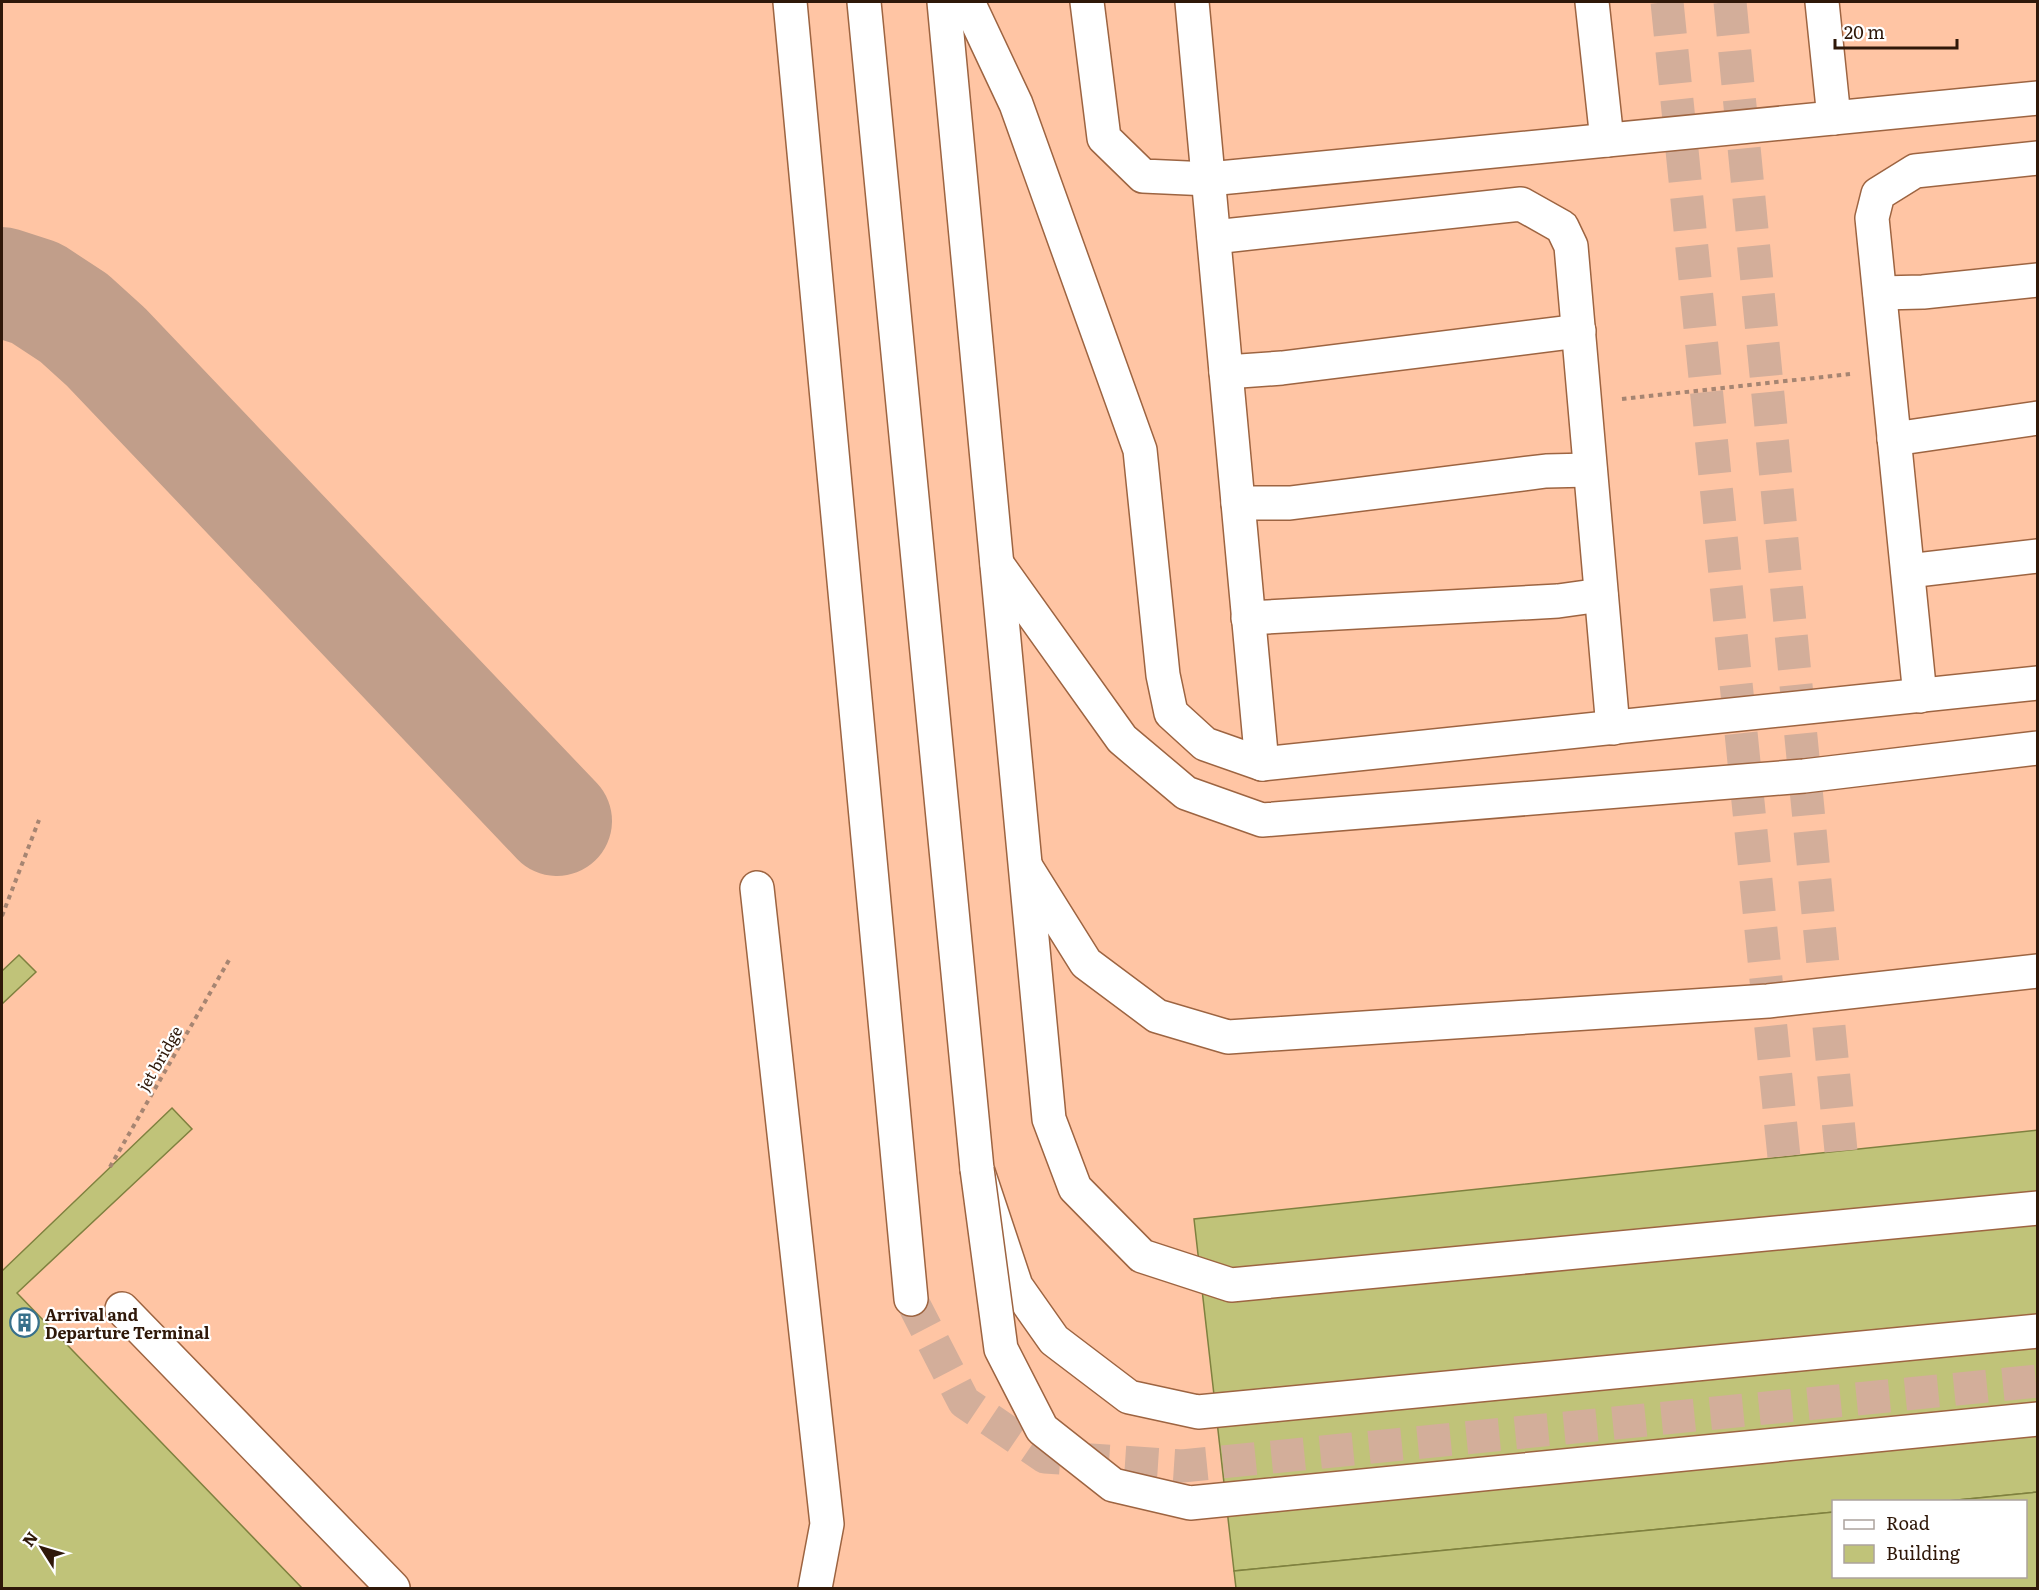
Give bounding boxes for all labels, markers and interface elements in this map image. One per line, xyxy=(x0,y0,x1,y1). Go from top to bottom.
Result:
scale bar xyxy=(1835,12,1956,50)
text: 20 m xyxy=(1844,18,1885,45)
street label: jet bridge xyxy=(131,1021,187,1095)
place label: Arrival and Departure Terminal xyxy=(45,1302,210,1344)
building icon: Arrival and Departure Terminal xyxy=(8,1307,40,1339)
legend xyxy=(1832,1500,2027,1578)
text: Road xyxy=(1886,1509,1930,1536)
north arrow xyxy=(12,1518,72,1578)
text: N xyxy=(16,1526,43,1551)
text: Building xyxy=(1886,1539,1961,1566)

